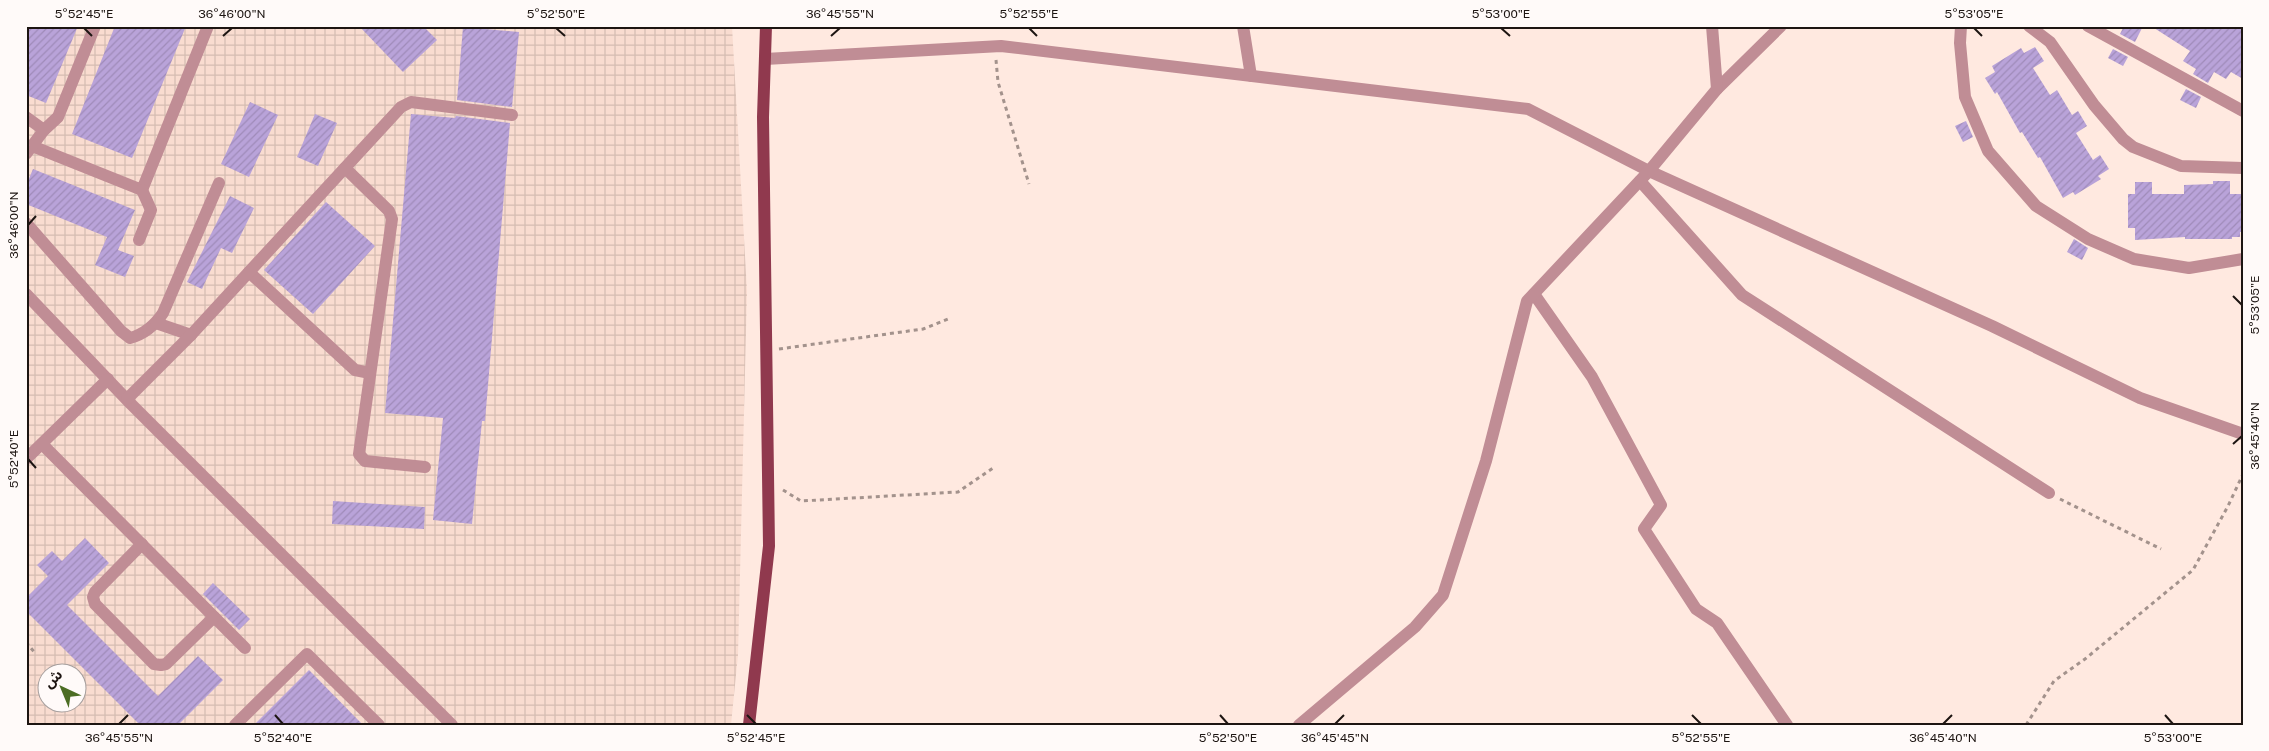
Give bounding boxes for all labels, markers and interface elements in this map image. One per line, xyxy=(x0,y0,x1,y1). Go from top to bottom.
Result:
text: 5°52'45"E xyxy=(55,7,113,21)
text: 36°46'00"N xyxy=(198,7,266,21)
text: 5°52'50"E xyxy=(527,7,585,21)
text: 36°45'55"N xyxy=(806,7,874,21)
text: 5°52'55"E xyxy=(1000,7,1058,21)
text: 5°53'00"E xyxy=(1472,7,1530,21)
text: 5°53'05"E xyxy=(1944,7,2004,21)
text: 36°46'00"N xyxy=(7,191,21,259)
text: 5°53'05"E xyxy=(2248,275,2262,335)
text: 36°45'40"N xyxy=(2248,402,2262,470)
text: 5°52'40"E xyxy=(7,430,21,488)
north arrow xyxy=(38,664,88,714)
text: ش xyxy=(41,666,65,691)
text: 36°45'55"N xyxy=(85,731,153,745)
text: 5°52'40"E xyxy=(254,731,312,745)
text: 5°52'45"E xyxy=(727,731,785,745)
text: 5°52'50"E xyxy=(1199,731,1257,745)
text: 36°45'45"N xyxy=(1301,731,1369,745)
text: 5°52'55"E xyxy=(1672,731,1730,745)
text: 36°45'40"N xyxy=(1909,731,1977,745)
text: 5°53'00"E xyxy=(2144,731,2202,745)

